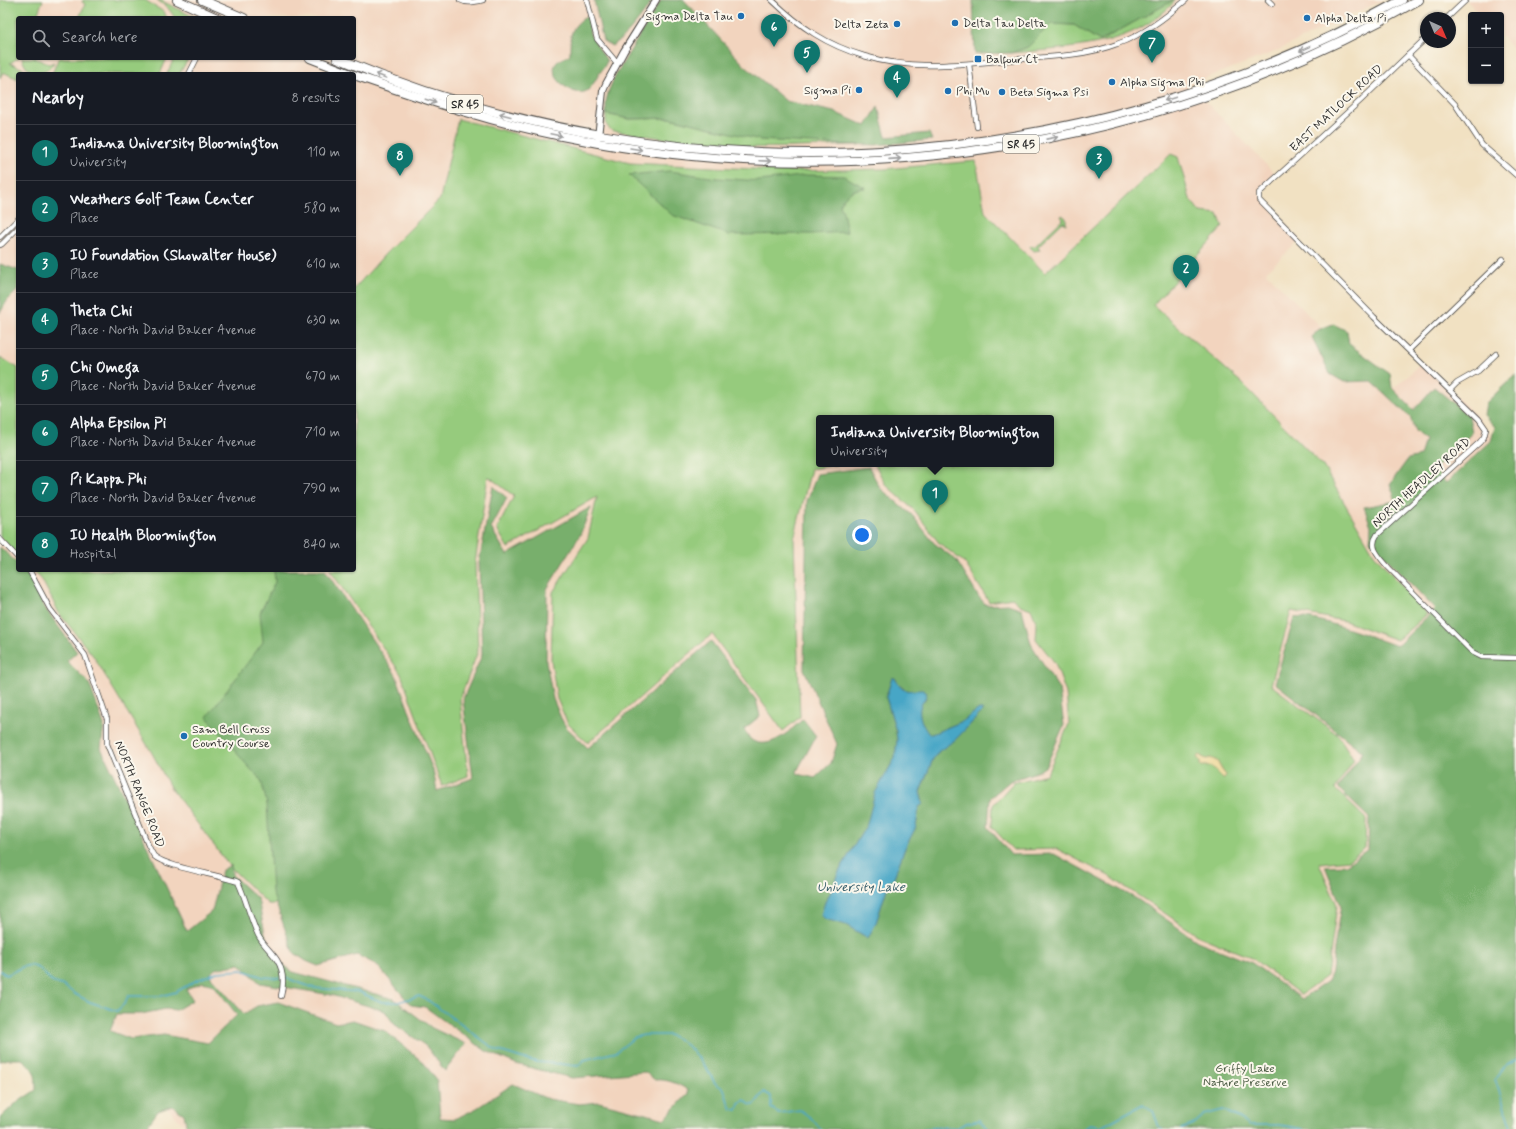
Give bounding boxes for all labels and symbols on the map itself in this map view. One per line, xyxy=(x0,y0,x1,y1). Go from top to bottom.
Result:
place label: Sigma Delta Tau xyxy=(645,9,733,26)
marker: Sigma Delta Tau xyxy=(736,11,746,21)
place label: Alpha Delta Pi xyxy=(1315,11,1387,27)
north arrow xyxy=(1420,12,1456,48)
marker: Alpha Delta Pi xyxy=(1302,13,1312,23)
pin: 6 xyxy=(761,14,787,47)
place label: Delta Tau Delta xyxy=(963,16,1047,32)
place label: Delta Zeta xyxy=(834,17,889,33)
marker: Delta Tau Delta xyxy=(950,18,960,28)
marker: Delta Zeta xyxy=(892,19,902,29)
pin: 7 xyxy=(1139,30,1165,63)
pin: 5 xyxy=(794,40,820,73)
one-way arrow xyxy=(1299,46,1311,53)
place label: Balfour Ct xyxy=(986,52,1039,69)
marker: Balfour Ct xyxy=(973,54,983,64)
street label: EAST MATLOCK ROAD xyxy=(1287,61,1387,156)
pin: 4 xyxy=(884,65,910,98)
one-way arrow xyxy=(376,71,388,79)
place label: Alpha Sigma Phi xyxy=(1120,75,1204,92)
marker: Alpha Sigma Phi xyxy=(1107,77,1117,87)
place label: Sigma Pi xyxy=(804,83,851,100)
place label: Phi Mu xyxy=(956,84,989,100)
marker: Sigma Pi xyxy=(854,85,864,95)
place label: Beta Sigma Psi xyxy=(1010,85,1088,101)
marker: Phi Mu xyxy=(943,86,953,96)
marker: Beta Sigma Psi xyxy=(997,87,1007,97)
road number: SR 45 xyxy=(447,95,483,113)
one-way arrow xyxy=(1164,96,1177,103)
one-way arrow xyxy=(424,98,436,106)
one-way arrow xyxy=(499,111,512,118)
one-way arrow xyxy=(549,131,562,139)
one-way arrow xyxy=(1045,134,1058,142)
road number: SR 45 xyxy=(1003,135,1039,153)
pin: 8 xyxy=(387,143,413,176)
one-way arrow xyxy=(629,145,642,153)
pin: 3 xyxy=(1086,146,1112,179)
one-way arrow xyxy=(888,155,901,162)
one-way arrow xyxy=(758,157,771,165)
pin: 2 xyxy=(1173,255,1199,288)
street label: NORTH HEADLEY ROAD xyxy=(1369,434,1474,531)
pin: 1 xyxy=(922,480,948,513)
your location xyxy=(852,525,872,545)
place label: Sam Bell Cross Country Course xyxy=(192,722,270,752)
marker: Sam Bell Cross Country Course xyxy=(179,731,189,741)
street label: NORTH RANGE ROAD xyxy=(110,739,168,850)
water label: University Lake xyxy=(817,879,906,896)
park label: Griffy Lake Nature Preserve xyxy=(1203,1061,1287,1091)

